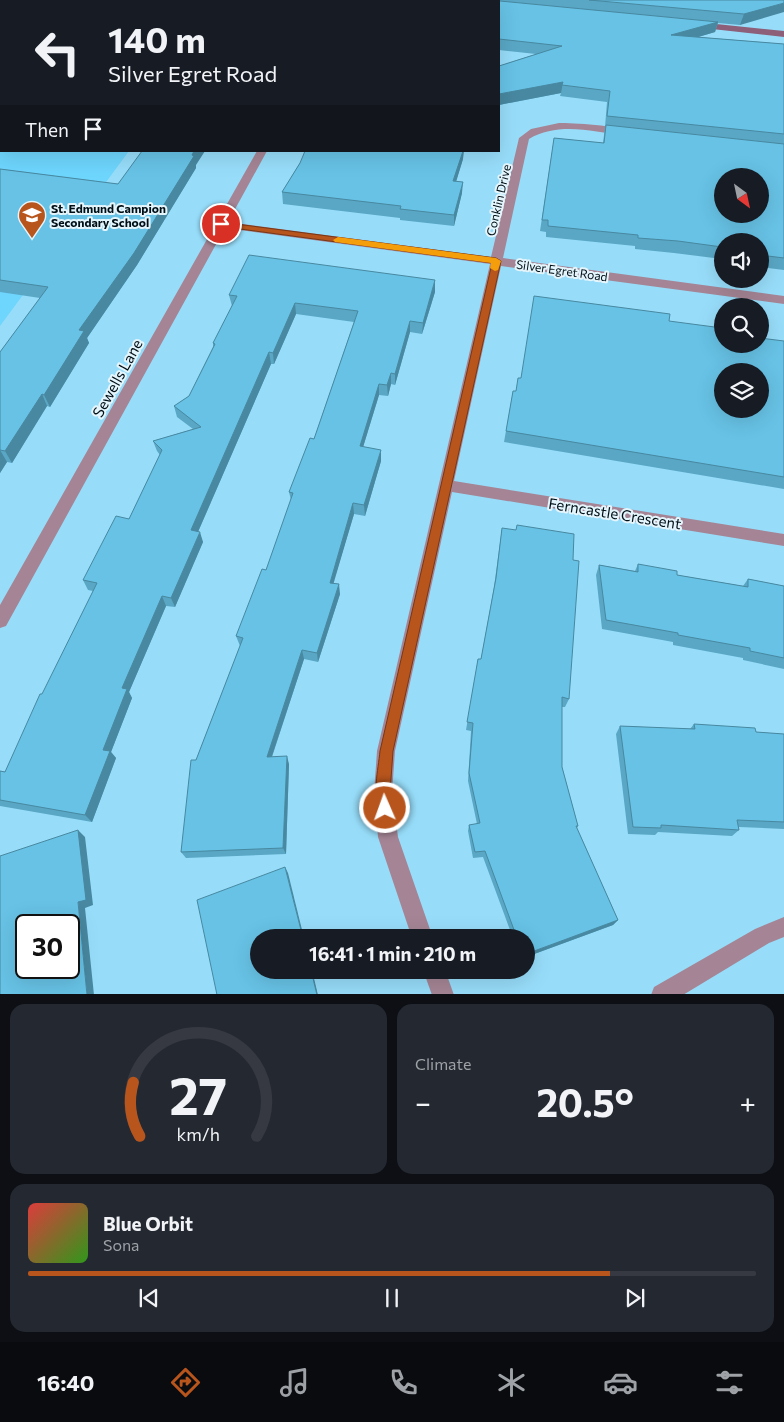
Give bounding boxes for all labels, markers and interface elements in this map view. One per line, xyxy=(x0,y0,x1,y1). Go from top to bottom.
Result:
text: 140 m xyxy=(108,17,206,60)
icon: left xyxy=(25,20,90,85)
text: Silver Egret Road xyxy=(108,60,277,87)
icon: arrive xyxy=(79,115,107,143)
text: Then xyxy=(25,118,69,141)
street label: Conklin Drive xyxy=(483,163,513,237)
north arrow xyxy=(714,168,769,222)
map controls xyxy=(714,168,769,418)
school or university icon: St. Edmund Campion Secondary School xyxy=(17,200,47,239)
place label: St. Edmund Campion Secondary School xyxy=(51,201,166,229)
pin xyxy=(200,203,242,245)
icon: arrive xyxy=(207,210,235,238)
button: sound xyxy=(714,233,769,288)
street label: Silver Egret Road xyxy=(515,257,609,283)
button: search xyxy=(714,298,769,353)
street label: Sewells Lane xyxy=(88,336,146,420)
button: layers xyxy=(714,363,769,418)
street label: Ferncastle Crescent xyxy=(547,494,683,532)
position arrow xyxy=(358,781,410,833)
speed limit sign: 30 xyxy=(15,914,80,979)
text: 16:41 · 1 min · 210 m xyxy=(309,942,476,965)
text: Climate xyxy=(415,1054,471,1073)
text: 27 xyxy=(170,1062,227,1126)
text: 20.5° xyxy=(536,1078,634,1125)
text: − xyxy=(415,1085,431,1119)
text: + xyxy=(740,1085,756,1119)
text: km/h xyxy=(177,1123,220,1145)
text: Blue Orbit xyxy=(103,1212,193,1235)
text: Sona xyxy=(103,1235,139,1254)
icon: previous xyxy=(135,1284,163,1312)
icon: pause xyxy=(378,1284,406,1312)
icon: next xyxy=(621,1284,649,1312)
icon: directions xyxy=(168,1365,203,1400)
icon: music xyxy=(277,1365,312,1400)
icon: phone xyxy=(386,1365,421,1400)
icon: climate xyxy=(494,1365,529,1400)
icon: car xyxy=(603,1365,638,1400)
icon: filters xyxy=(712,1365,747,1400)
text: 16:40 xyxy=(37,1369,94,1396)

